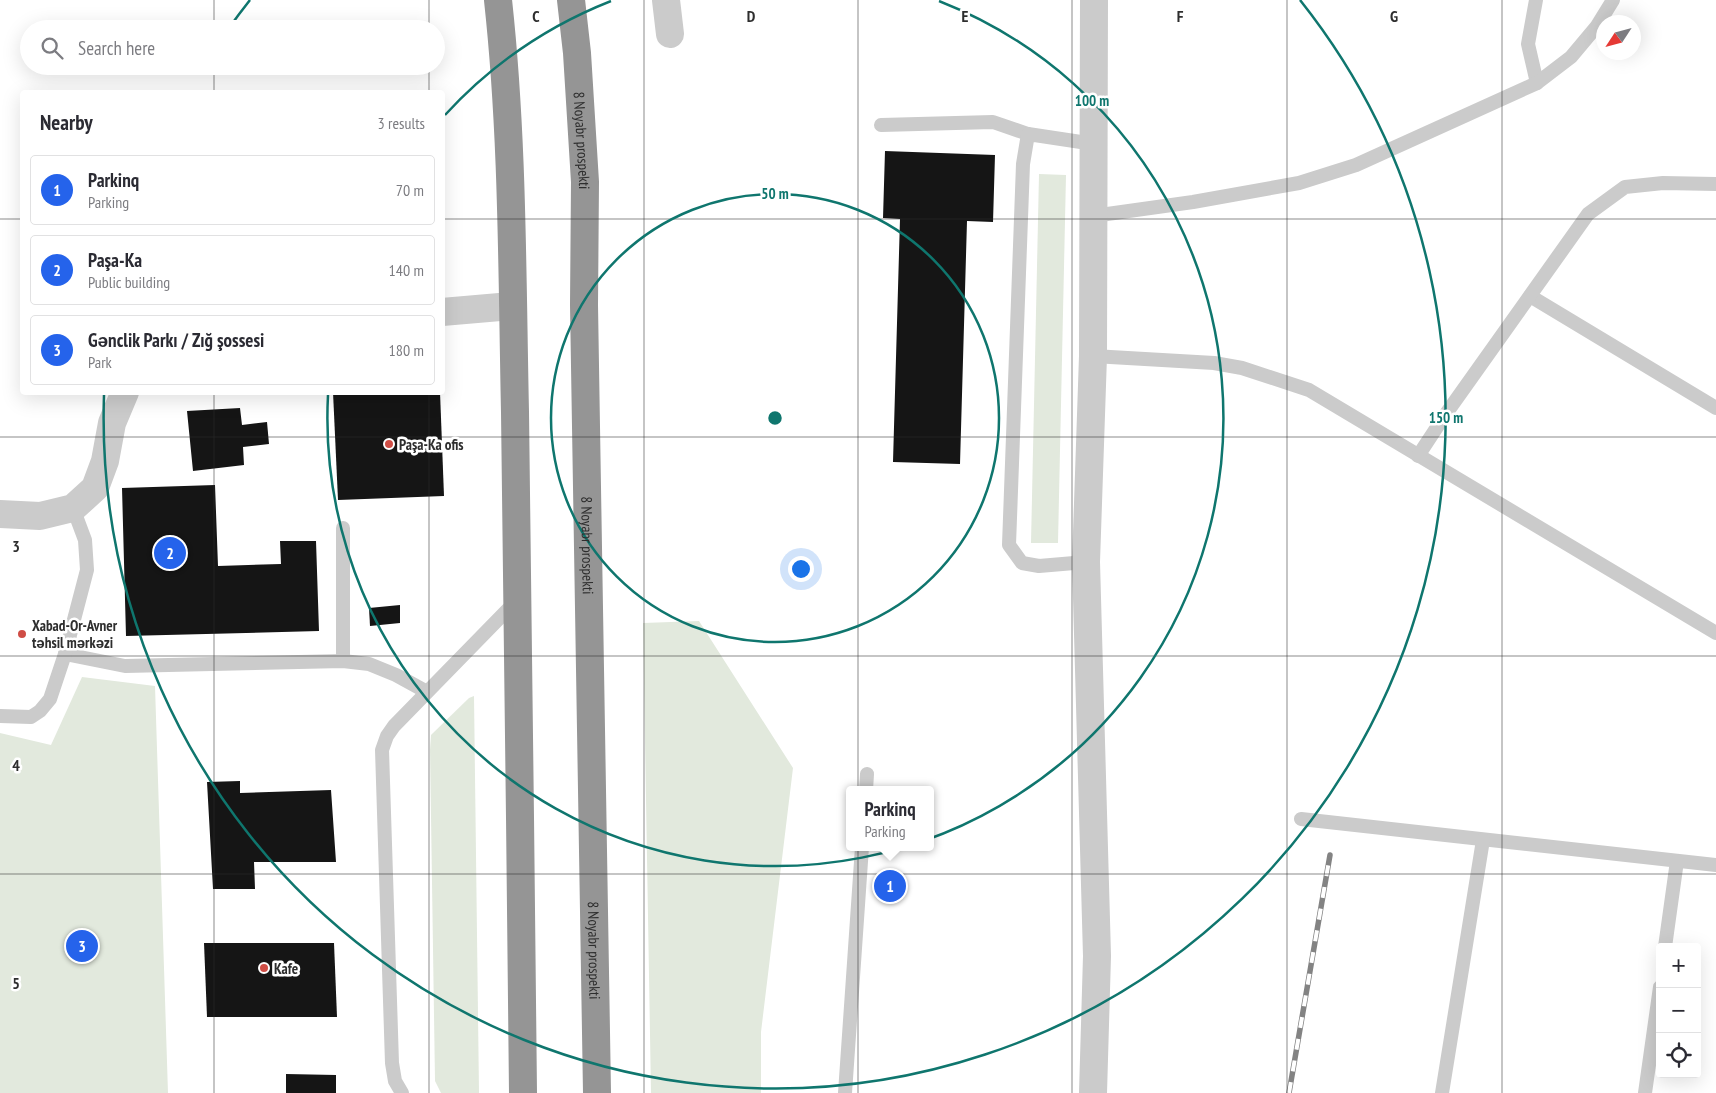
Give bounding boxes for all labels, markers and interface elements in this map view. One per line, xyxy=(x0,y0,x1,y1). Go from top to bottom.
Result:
text: C xyxy=(532,6,540,26)
text: D xyxy=(747,6,756,26)
text: E xyxy=(962,6,969,26)
text: F xyxy=(1177,6,1184,26)
text: G xyxy=(1390,6,1398,26)
north arrow xyxy=(1596,15,1641,60)
search box xyxy=(20,20,445,75)
icon: search xyxy=(38,34,66,62)
text: Search here xyxy=(78,36,155,60)
street label: 8 Noyabr prospekti xyxy=(570,91,594,190)
text: 100 m xyxy=(1075,91,1109,110)
text: Nearby xyxy=(40,109,93,136)
text: 3 results xyxy=(378,113,425,133)
text: Parkinq xyxy=(88,168,139,192)
text: 1 xyxy=(53,180,61,200)
text: 70 m xyxy=(396,180,424,200)
text: 50 m xyxy=(761,184,789,203)
text: Parking xyxy=(88,192,129,212)
text: Paşa-Ka xyxy=(88,248,142,272)
text: 2 xyxy=(53,260,61,280)
text: 140 m xyxy=(389,260,424,280)
text: Public building xyxy=(88,272,170,292)
text: Gənclik Parkı / Zığ şossesi xyxy=(88,328,264,352)
text: 3 xyxy=(53,340,61,360)
text: 180 m xyxy=(389,340,424,360)
text: Park xyxy=(88,352,112,372)
text: 150 m xyxy=(1429,408,1463,427)
centre of rings xyxy=(766,409,784,427)
place label: Paşa-Ka ofis xyxy=(399,435,464,454)
marker: Paşa-Ka ofis xyxy=(383,438,395,450)
street label: 8 Noyabr prospekti xyxy=(578,496,598,595)
pin: 2 xyxy=(154,534,186,572)
text: 3 xyxy=(12,536,20,556)
your location xyxy=(788,556,814,582)
place label: Xabad-Or-Avner təhsil mərkəzi xyxy=(32,616,118,652)
marker: Xabad-Or-Avner təhsil mərkəzi xyxy=(16,628,28,640)
text: 4 xyxy=(12,755,20,775)
popup xyxy=(846,786,934,851)
text: Parkinq xyxy=(864,797,916,821)
text: Parking xyxy=(864,821,906,841)
pin: 1 xyxy=(874,867,906,905)
street label: 8 Noyabr prospekti xyxy=(584,901,605,999)
pin: 3 xyxy=(66,927,98,965)
map controls xyxy=(1656,943,1701,1078)
button: + xyxy=(1656,943,1701,988)
place label: Kafe xyxy=(274,959,298,978)
marker: Kafe xyxy=(258,962,270,974)
text: 5 xyxy=(12,973,20,993)
button: − xyxy=(1656,988,1701,1033)
button: locate xyxy=(1656,1033,1701,1078)

